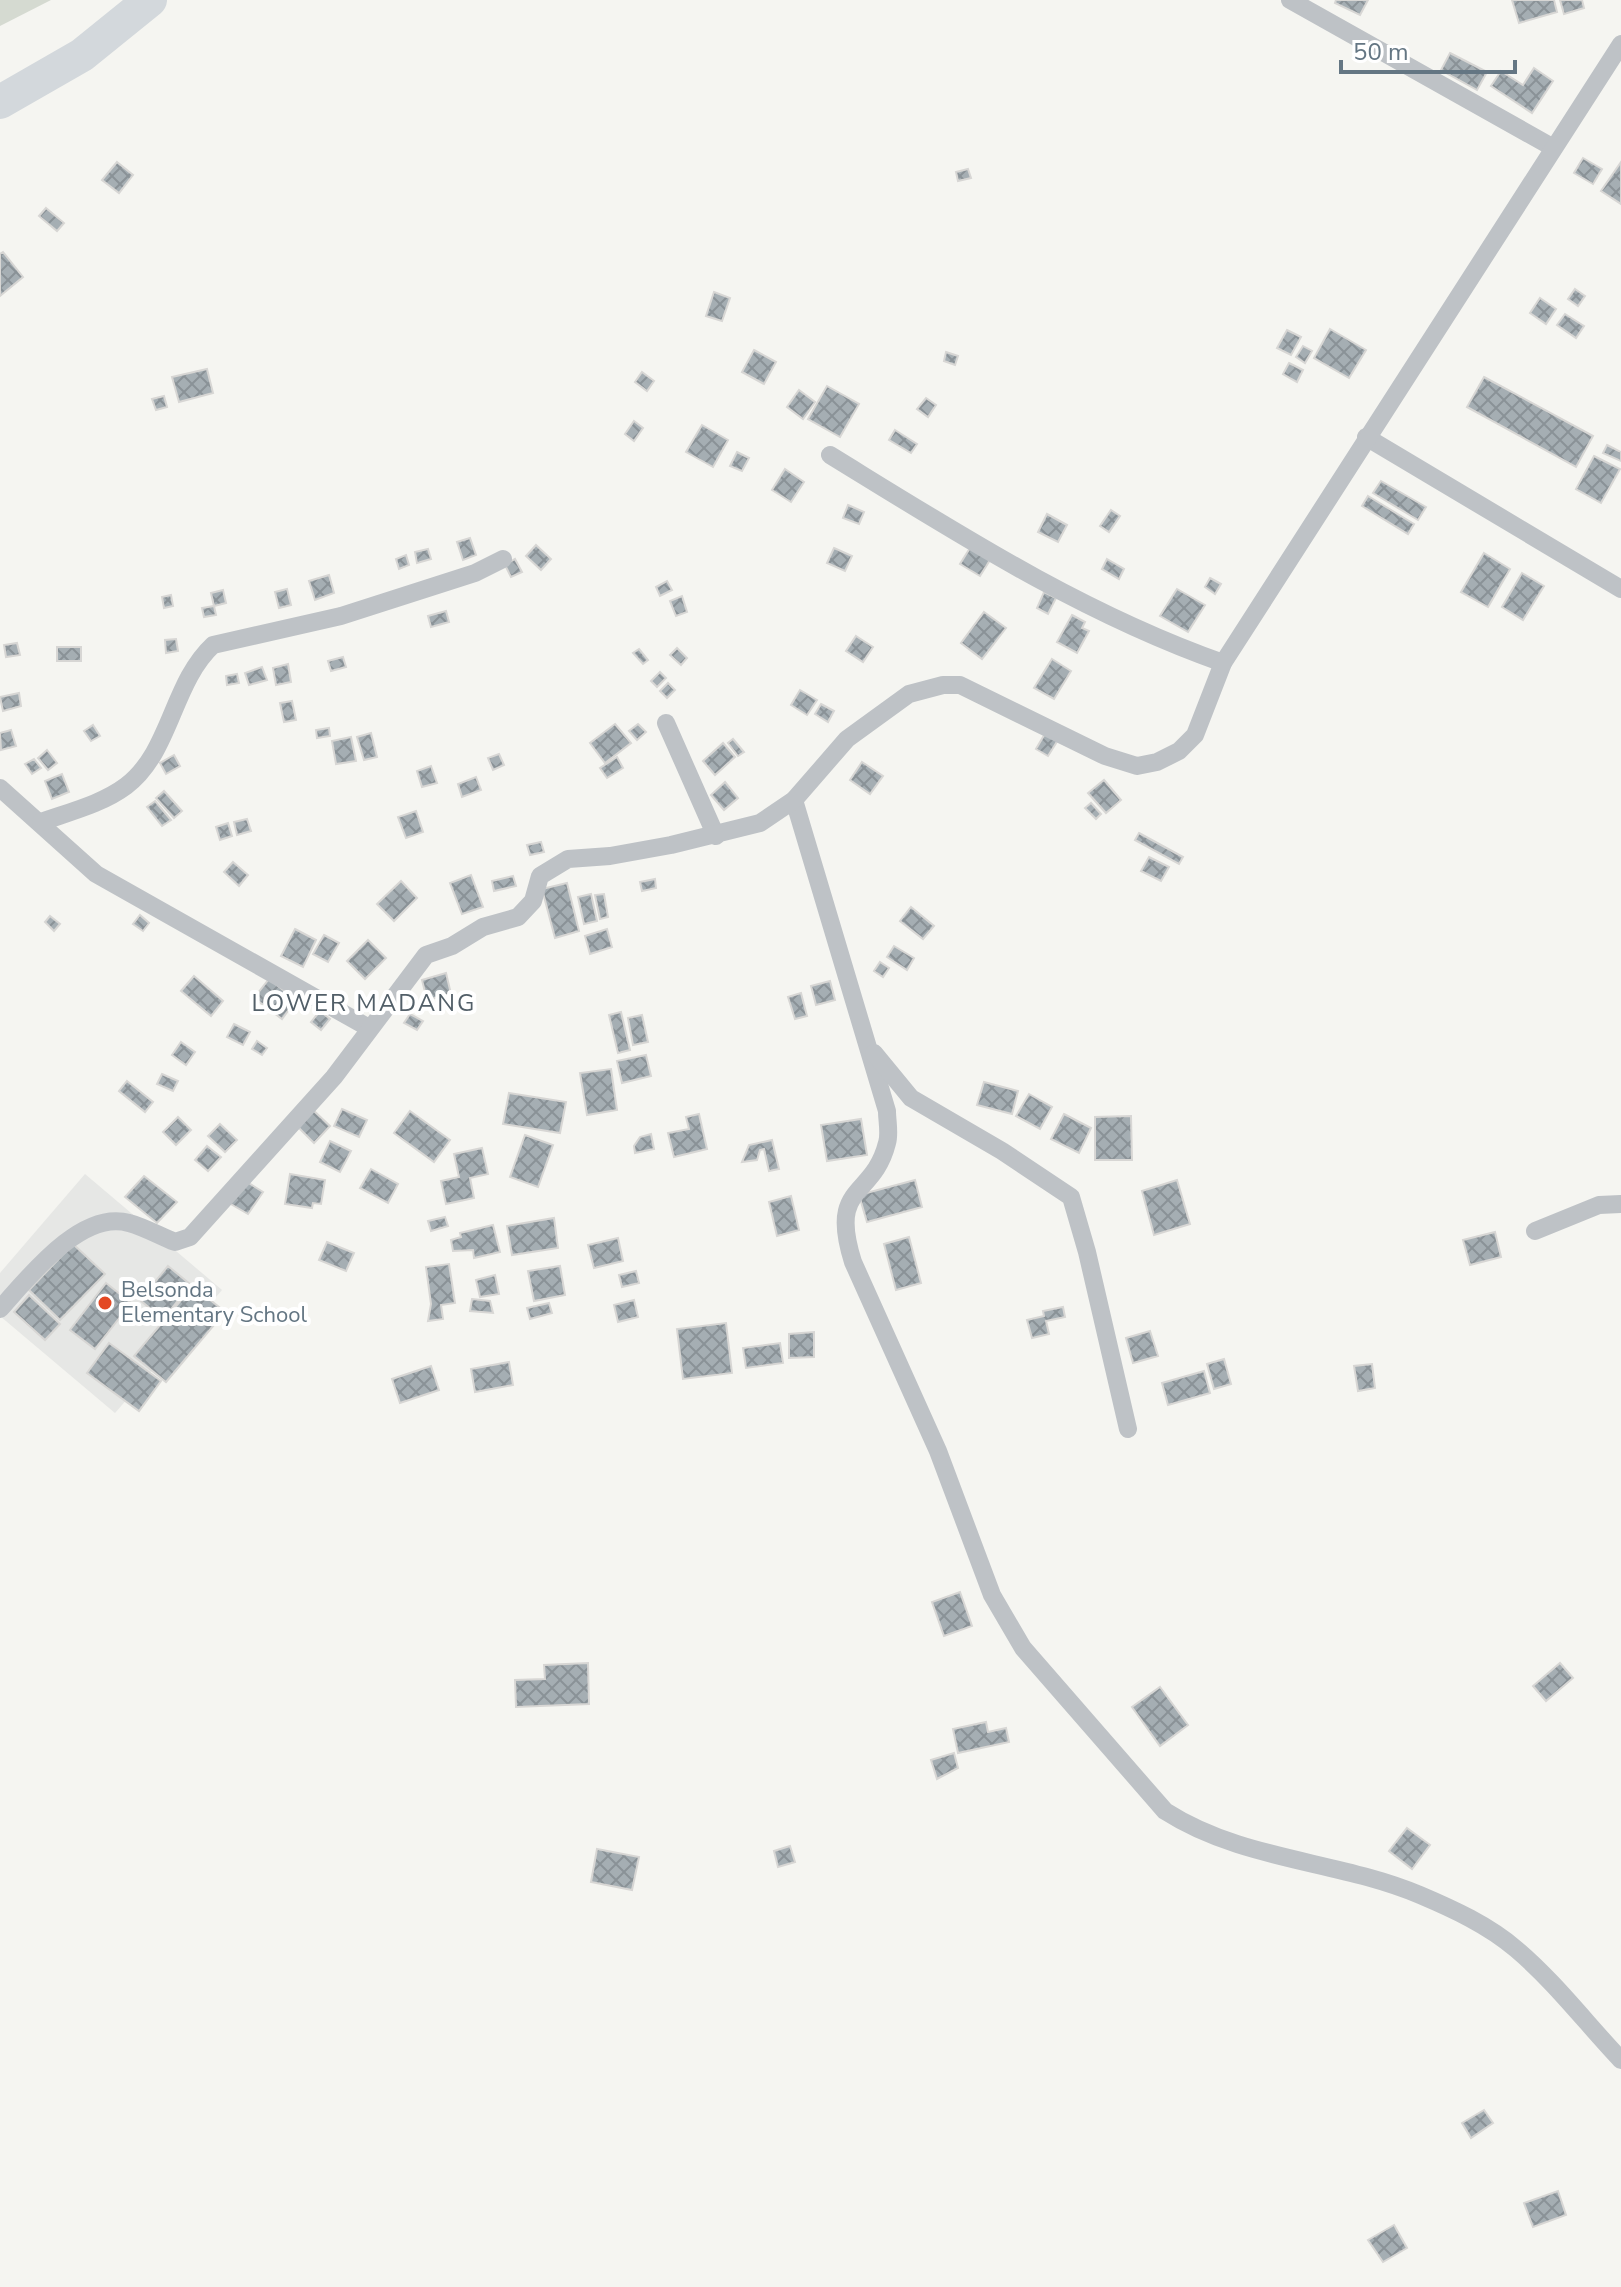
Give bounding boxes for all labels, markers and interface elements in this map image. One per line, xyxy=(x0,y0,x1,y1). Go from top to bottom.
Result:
scale bar xyxy=(1341,24,1515,74)
text: 50 m xyxy=(1353,36,1409,68)
district label: LOWER MADANG xyxy=(251,987,477,1019)
place label: Belsonda Elementary School xyxy=(121,1275,307,1330)
marker: Belsonda Elementary School xyxy=(96,1294,114,1312)

